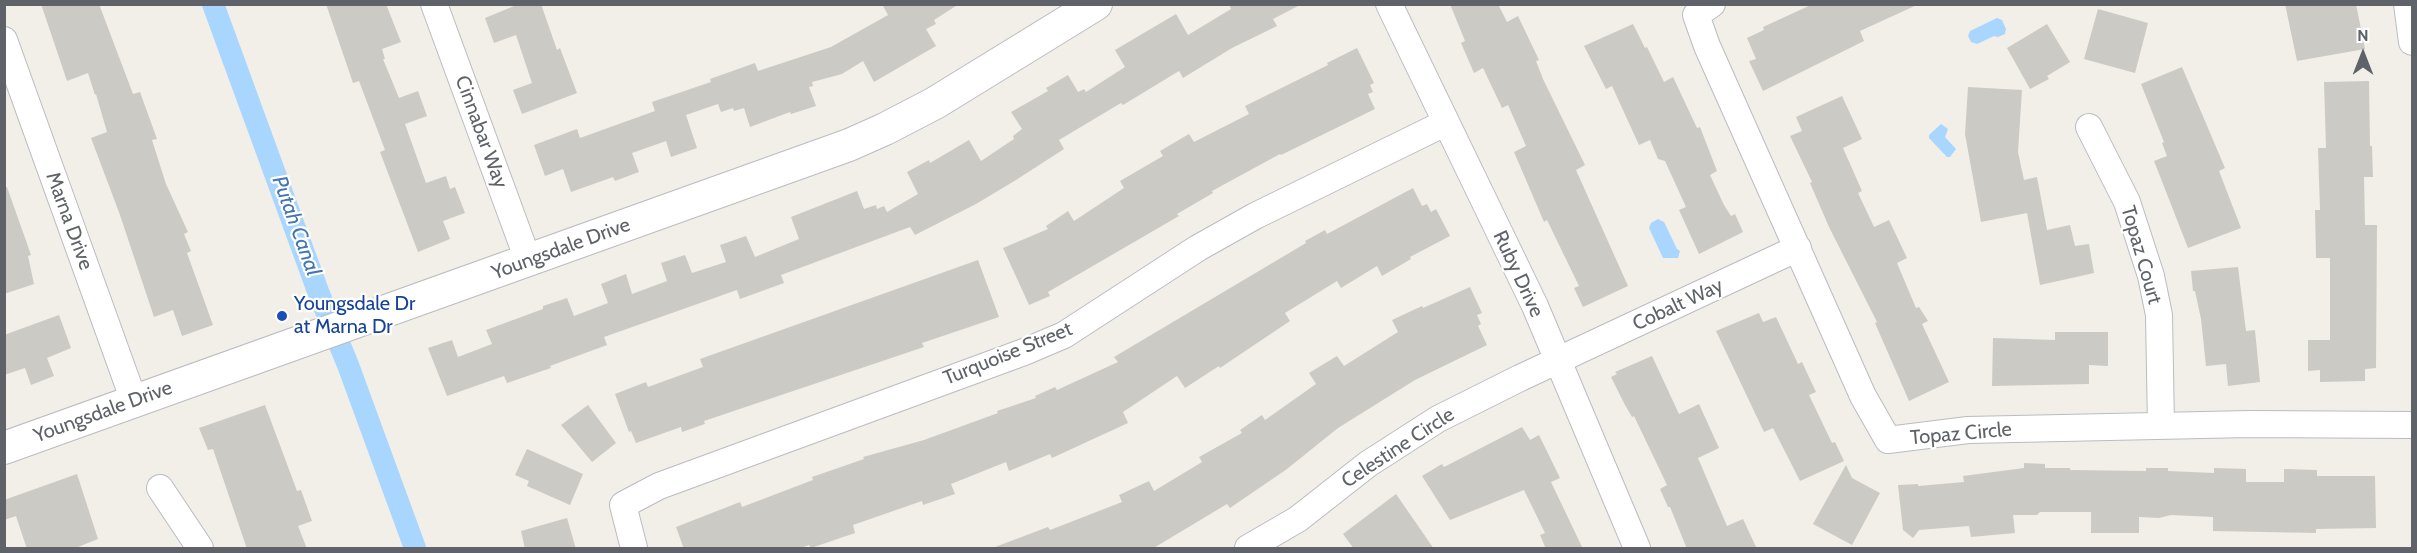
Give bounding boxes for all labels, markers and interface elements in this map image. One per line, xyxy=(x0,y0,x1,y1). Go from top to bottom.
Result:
north arrow xyxy=(2333,24,2393,84)
text: N xyxy=(2357,26,2369,45)
street label: Cinnabar Way xyxy=(450,72,512,192)
street label: Marna Drive xyxy=(40,169,98,273)
water label: Putah Canal xyxy=(266,173,326,279)
street label: Topaz Court xyxy=(2116,203,2166,307)
street label: Youngsdale Drive xyxy=(489,213,633,285)
street label: Ruby Drive xyxy=(1488,227,1548,321)
street label: Cobalt Way xyxy=(1629,274,1727,336)
place label: Youngsdale Dr at Marna Dr xyxy=(294,292,415,339)
marker: Youngsdale Dr at Marna Dr xyxy=(275,309,289,323)
street label: Turquoise Street xyxy=(940,317,1076,391)
street label: Youngsdale Drive xyxy=(31,376,175,448)
street label: Celestine Circle xyxy=(1337,403,1459,493)
street label: Topaz Circle xyxy=(1909,418,2013,450)

